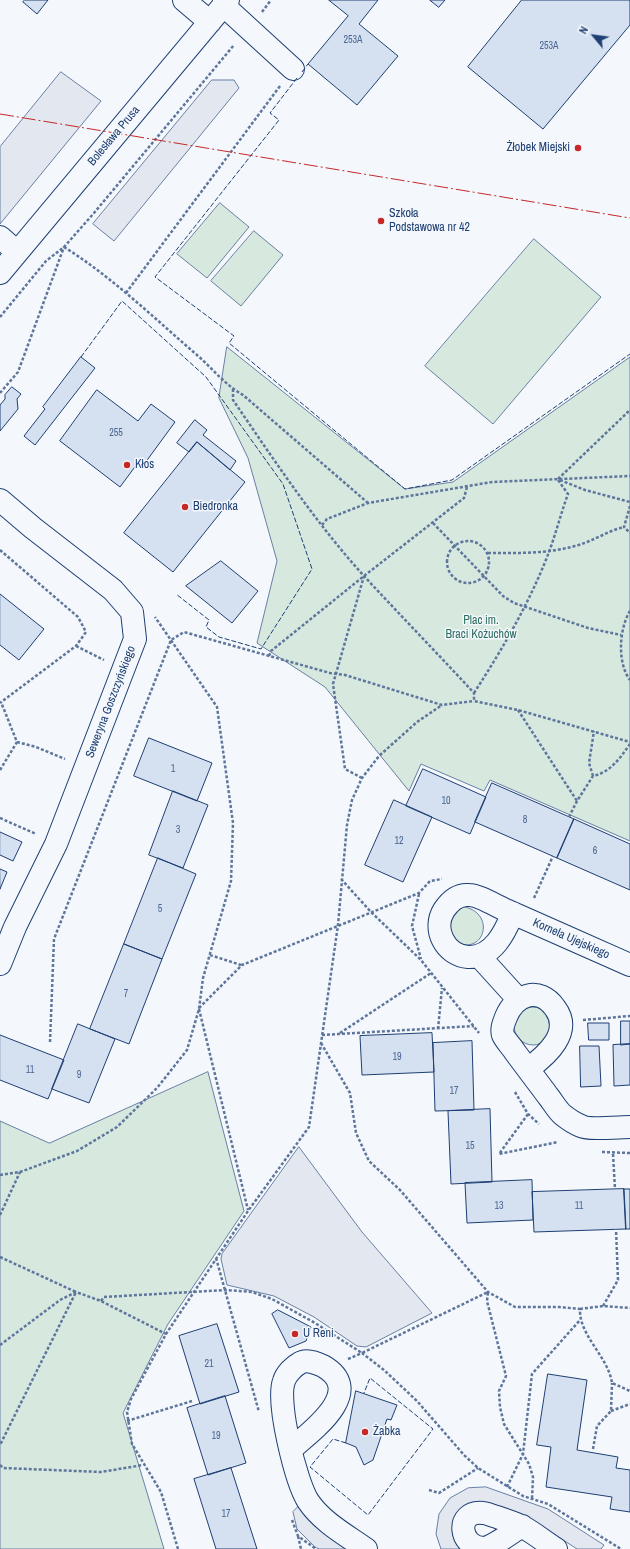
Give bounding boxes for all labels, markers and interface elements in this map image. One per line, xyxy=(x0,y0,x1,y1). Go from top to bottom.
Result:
north arrow xyxy=(574,16,614,56)
text: N xyxy=(576,24,591,36)
house number: 253A xyxy=(343,34,363,46)
house number: 253A xyxy=(539,40,559,52)
street label: Bolesława Prusa xyxy=(85,103,143,169)
place label: Żłobek Miejski xyxy=(507,141,570,155)
marker: Żłobek Miejski xyxy=(573,143,583,153)
place label: Szkoła Podstawowa nr 42 xyxy=(389,207,470,235)
marker: Szkoła Podstawowa nr 42 xyxy=(376,216,386,226)
house number: 255 xyxy=(109,427,123,439)
place label: Kłos xyxy=(135,458,154,472)
marker: Kłos xyxy=(122,460,132,470)
place label: Biedronka xyxy=(193,500,238,514)
marker: Biedronka xyxy=(180,502,190,512)
park label: Plac im. Braci Kożuchów xyxy=(445,614,517,642)
street label: Seweryna Goszczyńskiego xyxy=(83,644,139,760)
house number: 1 xyxy=(171,763,175,775)
house number: 10 xyxy=(441,795,451,807)
house number: 8 xyxy=(523,814,527,826)
house number: 3 xyxy=(176,824,180,836)
house number: 12 xyxy=(394,835,404,847)
house number: 6 xyxy=(593,845,597,857)
house number: 5 xyxy=(158,903,162,915)
street label: Kornela Ujejskiego xyxy=(530,916,612,962)
house number: 7 xyxy=(124,988,128,1000)
house number: 19 xyxy=(392,1051,402,1063)
house number: 11 xyxy=(26,1064,34,1076)
house number: 9 xyxy=(77,1069,81,1081)
house number: 17 xyxy=(449,1085,459,1097)
house number: 15 xyxy=(465,1140,475,1152)
house number: 13 xyxy=(494,1200,504,1212)
house number: 11 xyxy=(575,1200,583,1212)
place label: U Reni xyxy=(303,1327,334,1341)
marker: U Reni xyxy=(290,1329,300,1339)
house number: 21 xyxy=(204,1358,214,1370)
place label: Żabka xyxy=(373,1425,400,1439)
marker: Żabka xyxy=(360,1427,370,1437)
house number: 19 xyxy=(211,1430,221,1442)
house number: 17 xyxy=(221,1508,231,1520)

